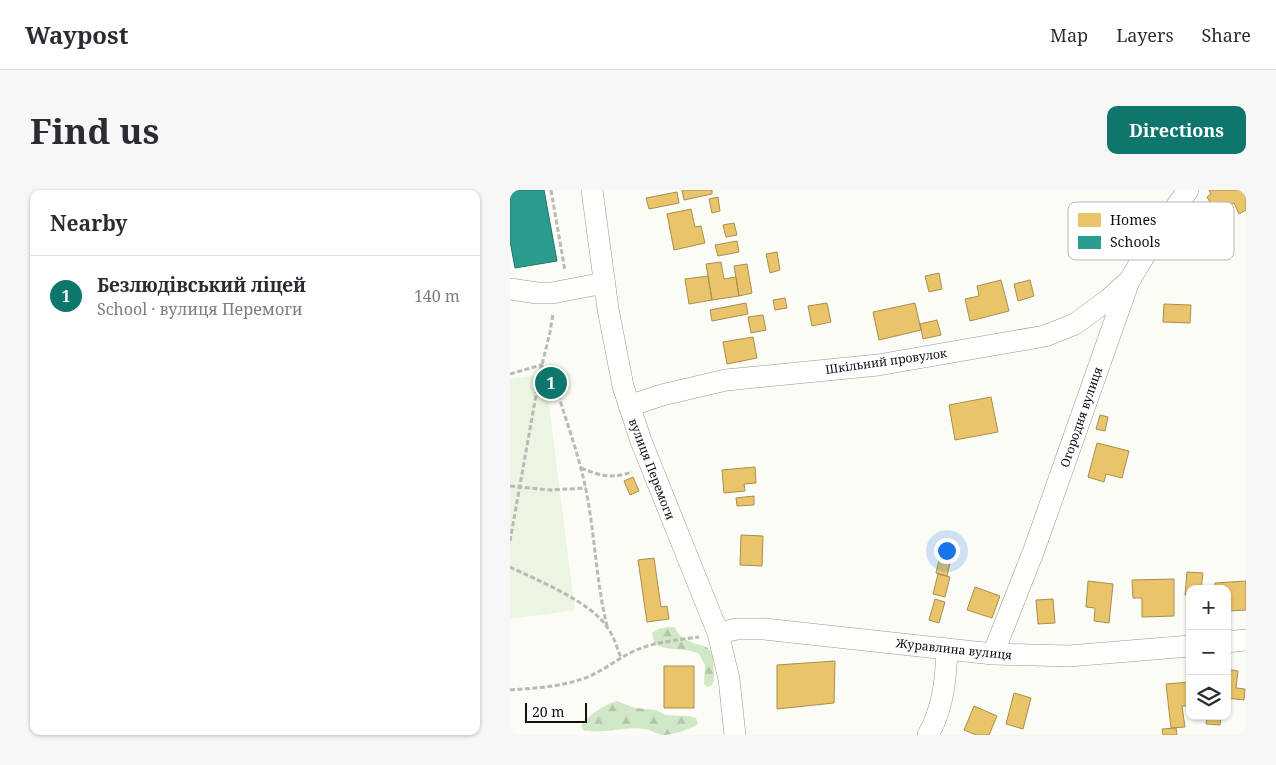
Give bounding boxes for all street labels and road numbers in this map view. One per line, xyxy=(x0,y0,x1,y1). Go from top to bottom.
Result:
street label: Шкільний провулок xyxy=(824,344,949,378)
street label: Огородня вулиця xyxy=(1056,364,1106,469)
street label: вулиця Перемоги xyxy=(625,416,679,522)
street label: Журавлина вулиця xyxy=(894,634,1013,664)

